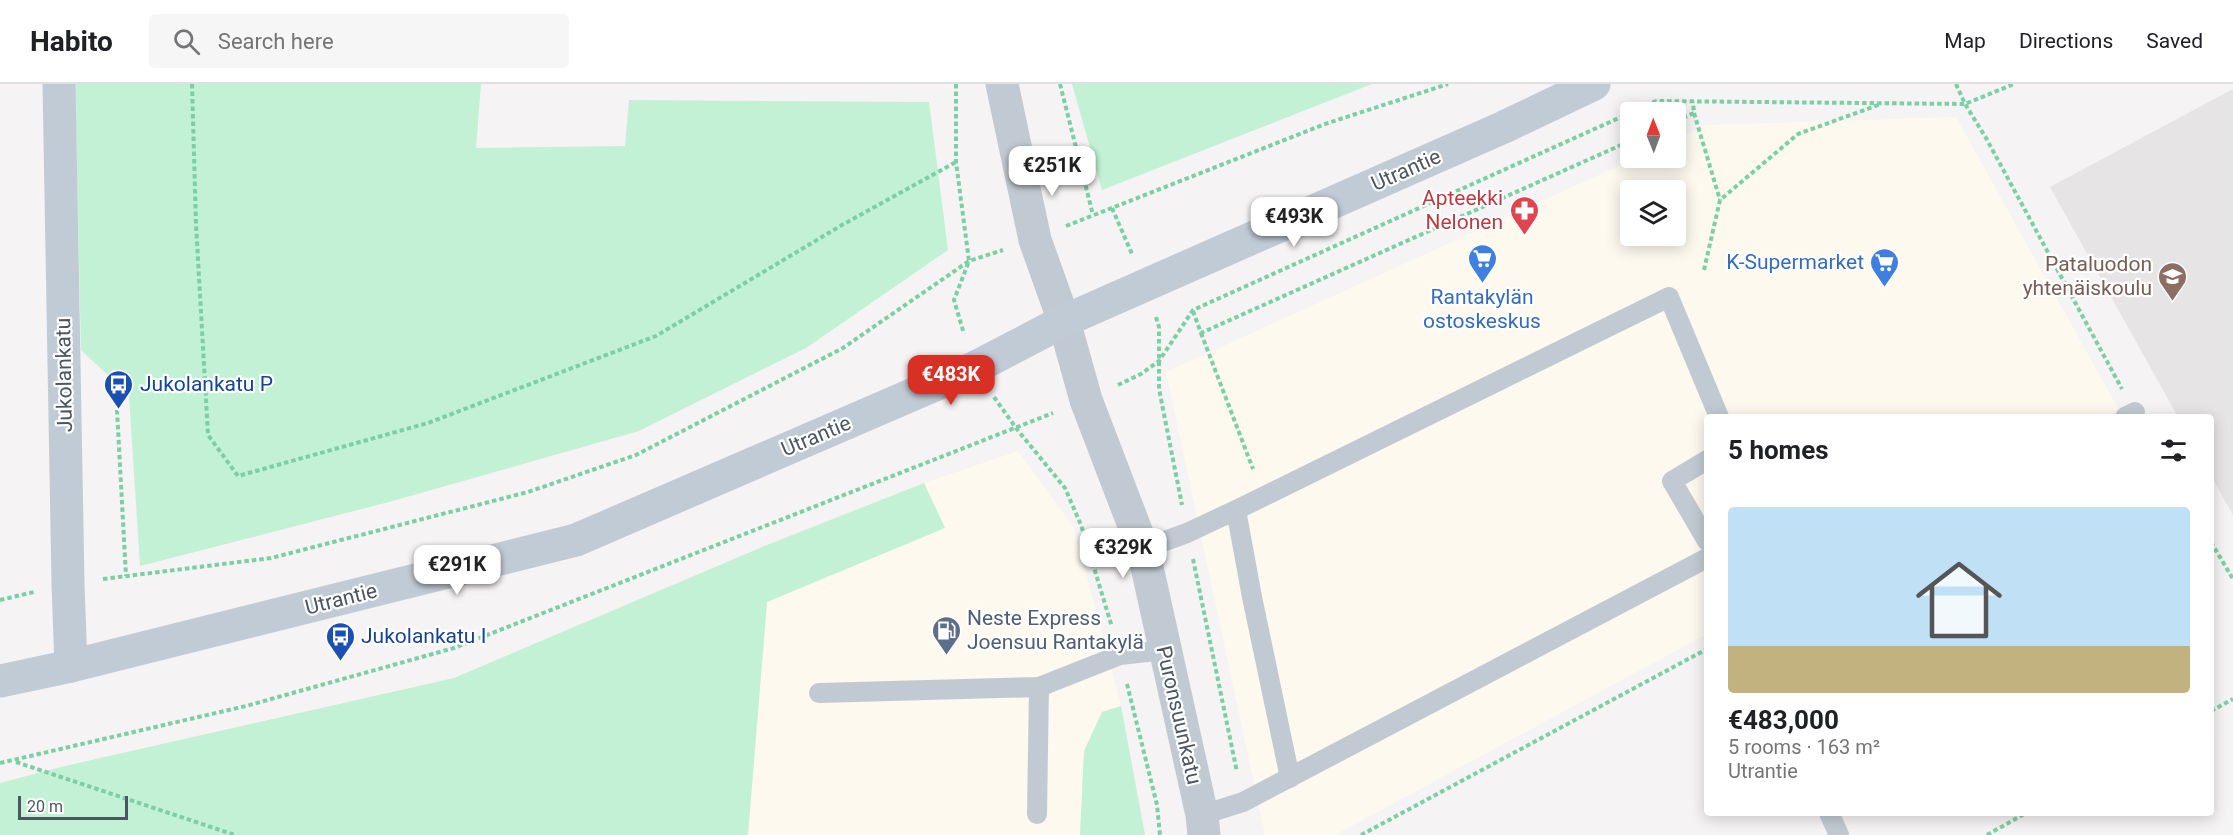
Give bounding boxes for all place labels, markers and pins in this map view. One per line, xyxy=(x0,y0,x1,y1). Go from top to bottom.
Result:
pin: €251K xyxy=(1010,146,1094,197)
place label: Apteekki Nelonen xyxy=(1422,186,1503,234)
pharmacy icon: Apteekki Nelonen xyxy=(1508,194,1540,236)
pin: €493K xyxy=(1252,197,1336,248)
supermarket icon: Rantakylän ostoskeskus xyxy=(1466,242,1498,284)
supermarket icon: K-Supermarket xyxy=(1869,246,1901,288)
place label: K-Supermarket xyxy=(1726,250,1864,274)
place label: Pataluodon yhtenäiskoulu xyxy=(2023,252,2152,300)
school or university icon: Pataluodon yhtenäiskoulu xyxy=(2157,260,2189,302)
place label: Rantakylän ostoskeskus xyxy=(1423,285,1541,333)
pin: €483K xyxy=(909,355,993,406)
bus stop icon: Jukolankatu P xyxy=(103,368,135,410)
place label: Jukolankatu P xyxy=(140,372,273,396)
pin: €329K xyxy=(1081,528,1165,579)
pin: €291K xyxy=(415,545,499,596)
place label: Neste Express Joensuu Rantakylä xyxy=(967,606,1144,654)
fuel station icon: Neste Express Joensuu Rantakylä xyxy=(930,614,962,656)
bus stop icon: Jukolankatu I xyxy=(324,620,356,662)
place label: Jukolankatu I xyxy=(361,624,486,648)

